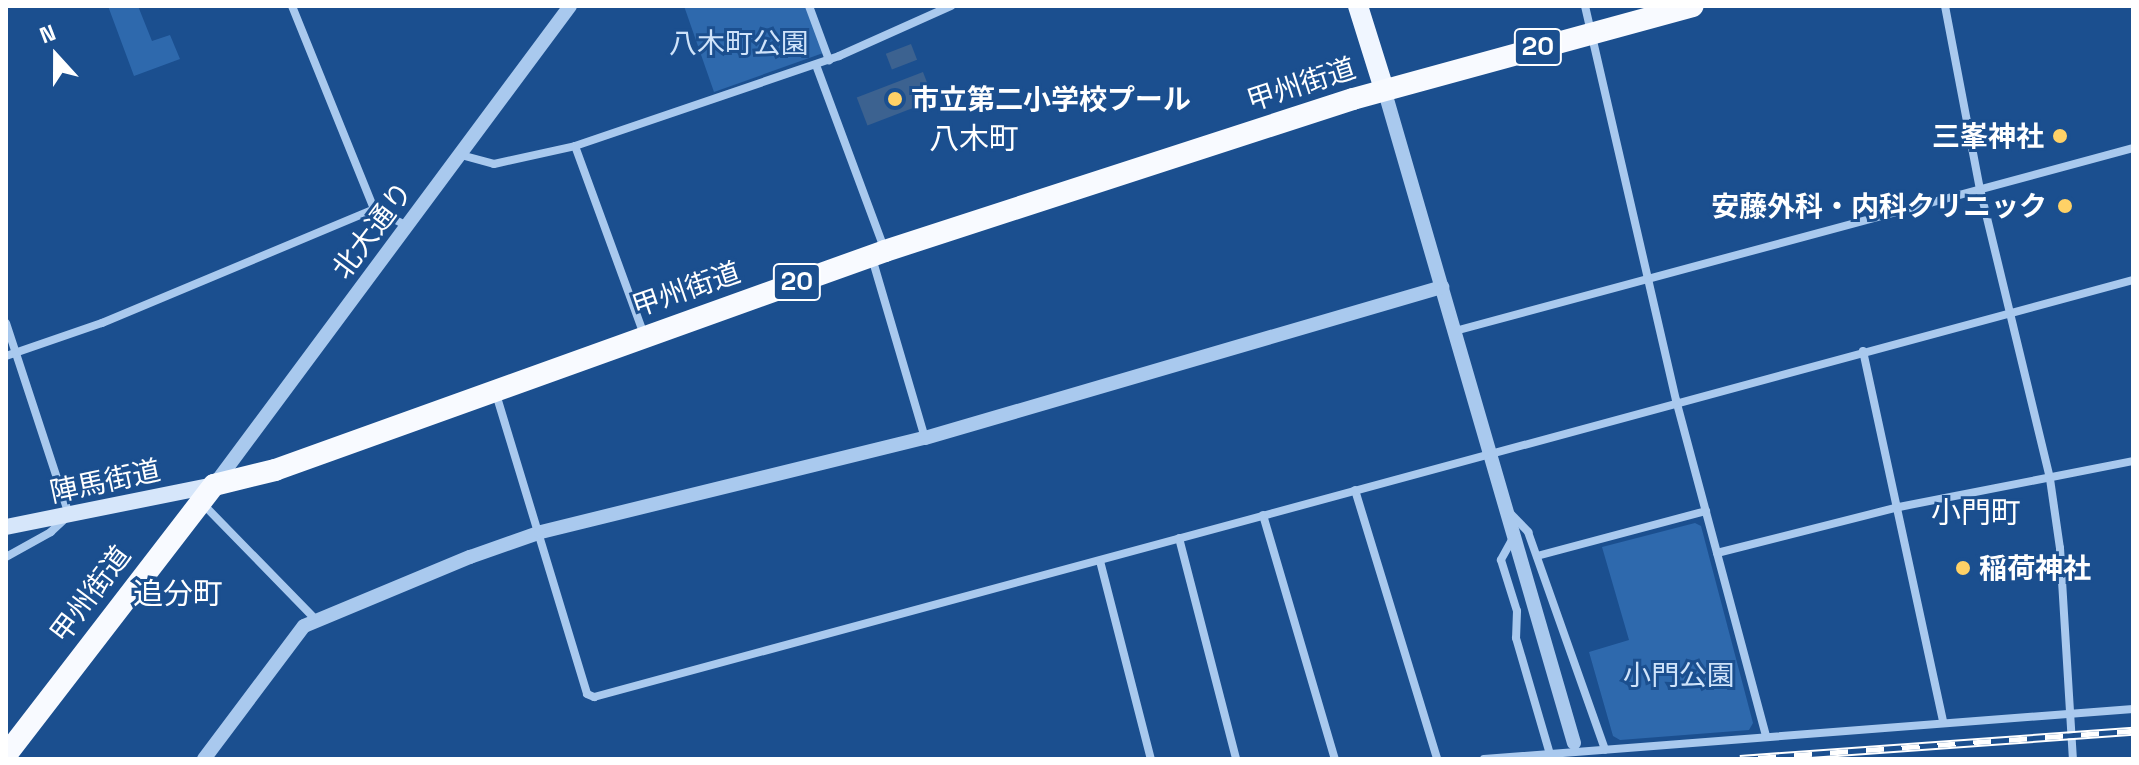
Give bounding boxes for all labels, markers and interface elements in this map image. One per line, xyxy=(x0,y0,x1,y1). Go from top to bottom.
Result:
north arrow xyxy=(16,16,96,96)
text: N xyxy=(35,18,59,49)
road number: 20 xyxy=(1512,25,1564,69)
park label: 八木町公園 xyxy=(669,26,809,60)
street label: 甲州街道 xyxy=(1243,51,1359,117)
place label: 市立第二小学校プール xyxy=(911,82,1191,116)
marker: 市立第二小学校プール xyxy=(886,90,904,108)
place label: 三峯神社 xyxy=(1932,119,2044,153)
district label: 八木町 xyxy=(929,121,1019,157)
marker: 三峯神社 xyxy=(2051,127,2069,145)
street label: 北大通り xyxy=(325,175,419,285)
place label: 安藤外科・内科クリニック xyxy=(1711,189,2047,223)
marker: 安藤外科・内科クリニック xyxy=(2054,195,2076,217)
street label: 甲州街道 xyxy=(628,255,744,323)
road number: 20 xyxy=(771,260,823,304)
street label: 陣馬街道 xyxy=(47,453,163,509)
district label: 小門町 xyxy=(1931,495,2021,531)
street label: 甲州街道 xyxy=(43,539,137,649)
place label: 稲荷神社 xyxy=(1979,551,2091,585)
marker: 稲荷神社 xyxy=(1954,559,1972,577)
district label: 追分町 xyxy=(133,576,223,612)
park label: 小門公園 xyxy=(1623,658,1735,692)

